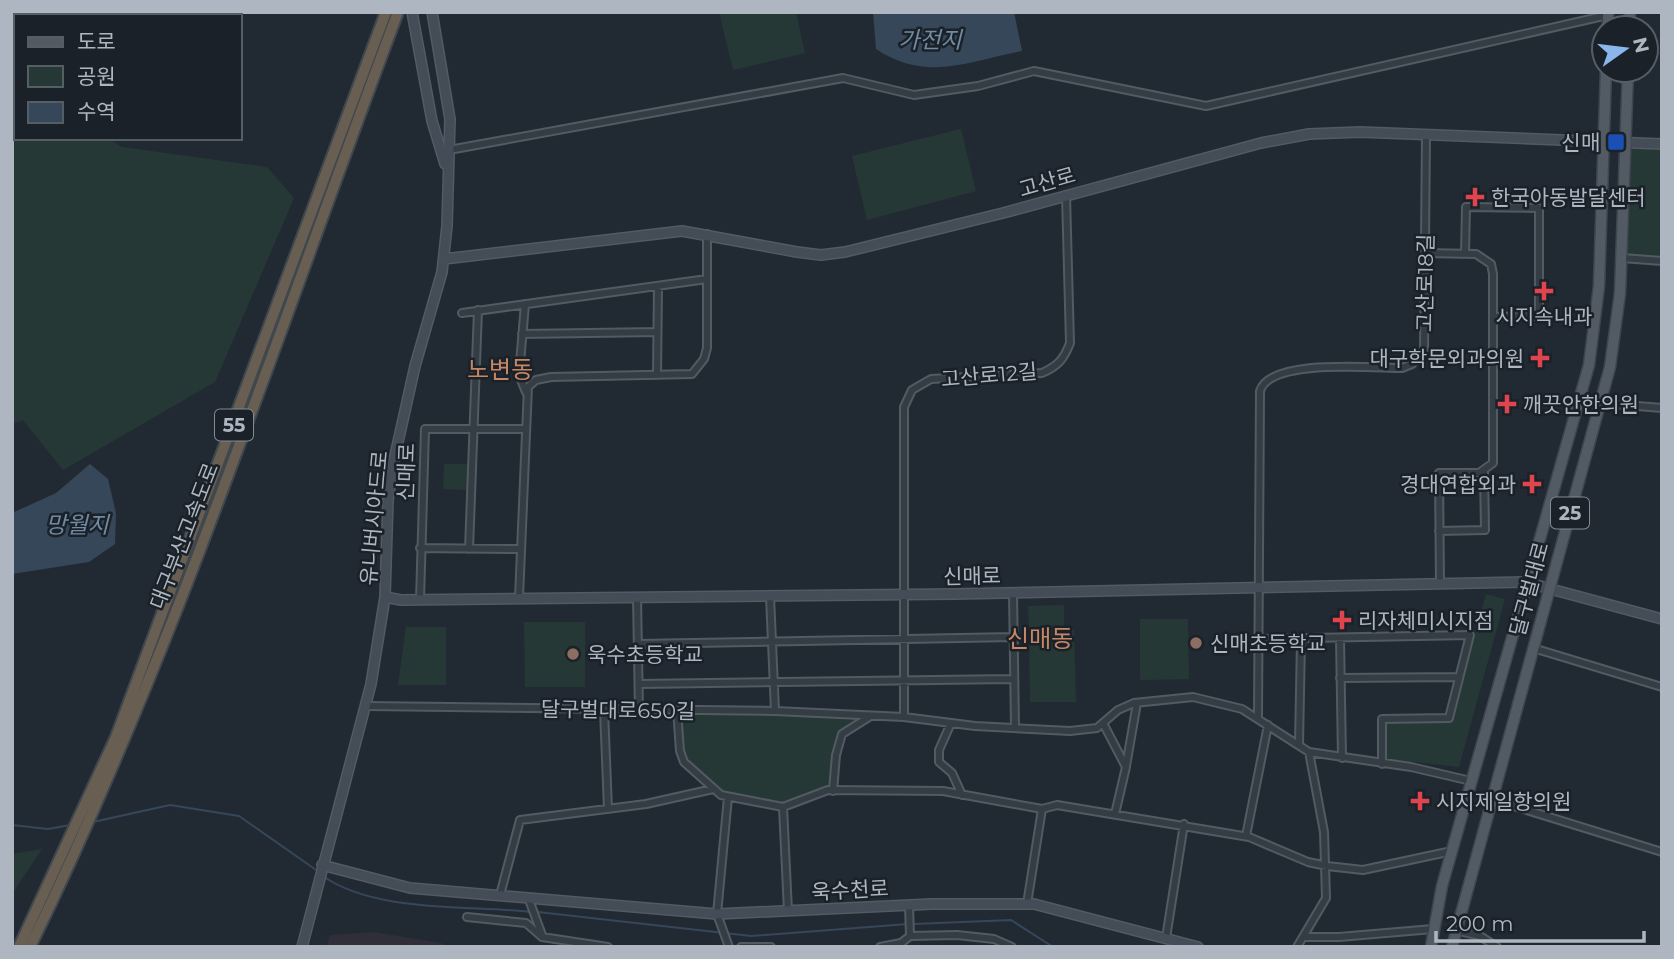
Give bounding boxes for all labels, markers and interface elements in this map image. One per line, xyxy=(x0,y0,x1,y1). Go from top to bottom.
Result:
legend xyxy=(14,14,242,140)
north arrow xyxy=(1590,14,1660,84)
water label: 가전지 xyxy=(898,26,964,54)
text: 도로 xyxy=(77,29,116,54)
text: N xyxy=(1628,35,1654,55)
text: 공원 xyxy=(77,64,116,89)
text: 수역 xyxy=(77,99,116,124)
place label: 신매 xyxy=(1561,130,1600,155)
marker: 신매 xyxy=(1606,132,1626,152)
street label: 고산로 xyxy=(1016,162,1078,202)
place label: 한국아동발달센터 xyxy=(1491,185,1646,210)
marker: 한국아동발달센터 xyxy=(1465,187,1485,207)
street label: 고산로18길 xyxy=(1412,234,1438,332)
marker: 시지속내과 xyxy=(1534,281,1554,301)
place label: 시지속내과 xyxy=(1496,304,1592,329)
place label: 대구학문외과의원 xyxy=(1369,346,1524,371)
marker: 대구학문외과의원 xyxy=(1530,348,1550,368)
district label: 노변동 xyxy=(467,355,533,384)
street label: 고산로12길 xyxy=(940,358,1038,392)
place label: 깨끗안한의원 xyxy=(1523,392,1639,417)
marker: 깨끗안한의원 xyxy=(1497,394,1517,414)
road number: 55 xyxy=(215,410,253,440)
street label: 신매로 xyxy=(392,443,420,501)
street label: 유니버시아드로 xyxy=(356,450,392,586)
street label: 대구부산고속도로 xyxy=(145,459,223,613)
place label: 경대연합외과 xyxy=(1400,472,1516,497)
marker: 경대연합외과 xyxy=(1522,474,1542,494)
road number: 25 xyxy=(1551,498,1589,528)
water label: 망월지 xyxy=(45,511,111,539)
street label: 달구벌대로 xyxy=(1504,539,1554,639)
street label: 신매로 xyxy=(943,563,1001,589)
place label: 리자체미시지점 xyxy=(1358,608,1493,633)
marker: 리자체미시지점 xyxy=(1332,610,1352,630)
district label: 신매동 xyxy=(1007,624,1073,653)
place label: 신매초등학교 xyxy=(1210,631,1326,656)
marker: 신매초등학교 xyxy=(1188,635,1204,651)
place label: 욱수초등학교 xyxy=(587,642,703,667)
marker: 욱수초등학교 xyxy=(565,646,581,662)
street label: 달구벌대로650길 xyxy=(541,696,695,724)
place label: 시지제일항의원 xyxy=(1436,789,1571,814)
marker: 시지제일항의원 xyxy=(1410,791,1430,811)
street label: 욱수천로 xyxy=(811,875,889,905)
scale bar xyxy=(1436,900,1644,944)
text: 200 m xyxy=(1446,911,1513,936)

